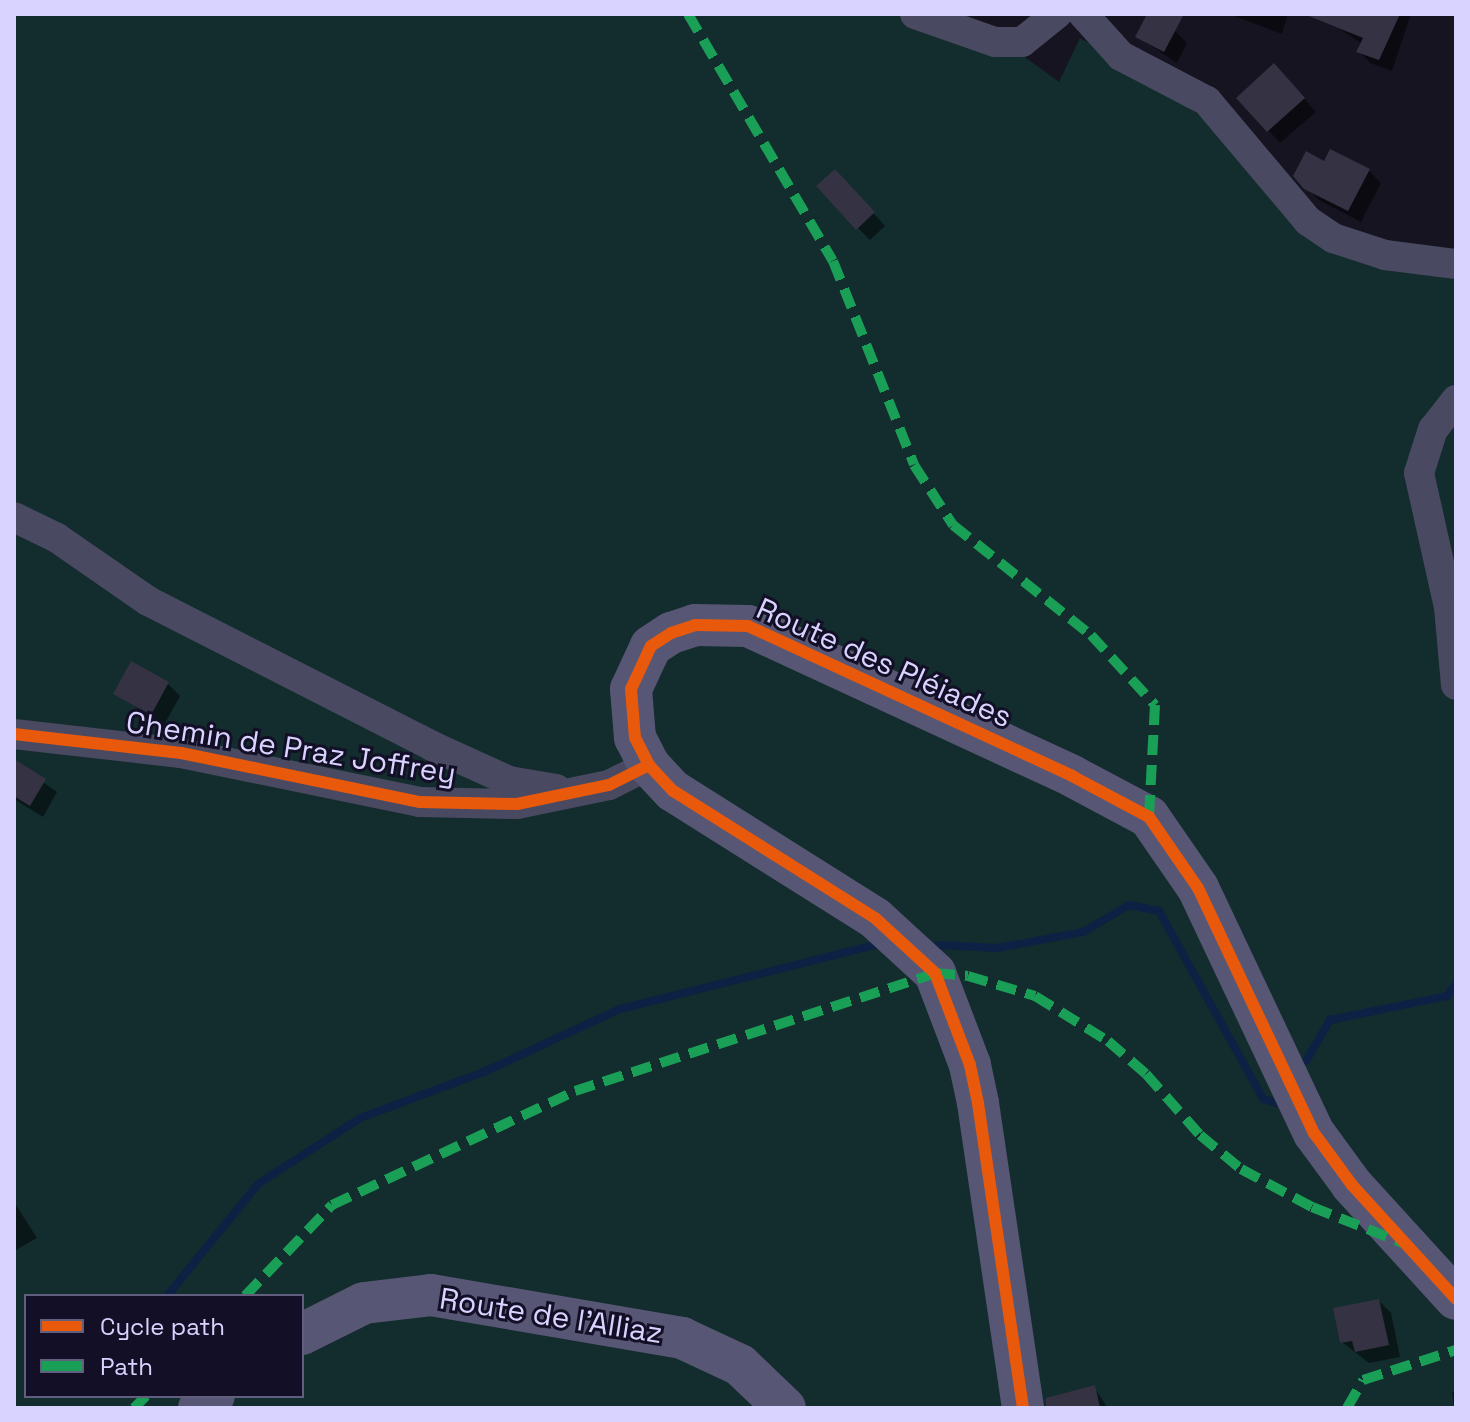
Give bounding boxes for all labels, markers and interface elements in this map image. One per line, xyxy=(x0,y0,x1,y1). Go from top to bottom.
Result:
street label: Route des Pléiades xyxy=(751,591,1017,735)
street label: Chemin de Praz Joffrey xyxy=(123,704,459,792)
street label: Route de l'Alliaz xyxy=(437,1281,665,1351)
legend xyxy=(24,1294,304,1398)
text: Cycle path xyxy=(100,1311,225,1342)
text: Path xyxy=(100,1351,153,1382)

